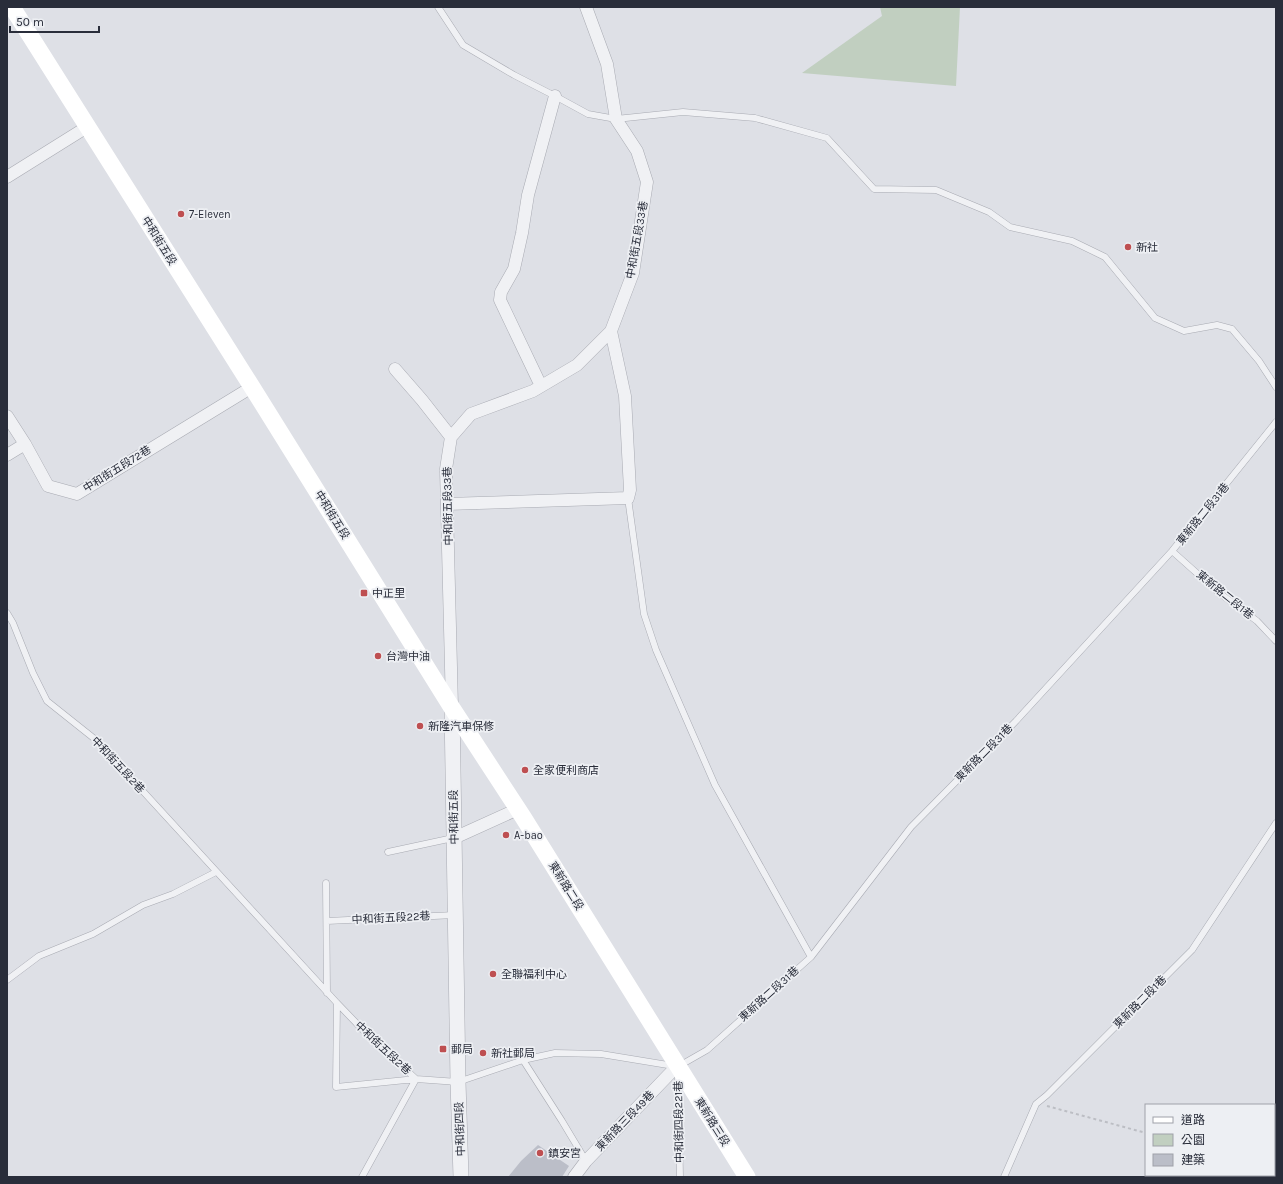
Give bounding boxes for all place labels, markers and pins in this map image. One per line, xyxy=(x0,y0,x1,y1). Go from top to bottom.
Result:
place label: 7-Eleven xyxy=(189,208,231,221)
marker: 7-Eleven xyxy=(176,209,186,219)
place label: 新社 xyxy=(1136,241,1158,254)
marker: 新社 xyxy=(1123,242,1133,252)
place label: 中正里 xyxy=(372,587,405,600)
marker: 中正里 xyxy=(359,588,369,598)
place label: 台灣中油 xyxy=(386,650,430,663)
marker: 台灣中油 xyxy=(373,651,383,661)
place label: 新隆汽車保修 xyxy=(428,720,494,733)
marker: 新隆汽車保修 xyxy=(415,721,425,731)
place label: 全家便利商店 xyxy=(533,764,599,777)
marker: 全家便利商店 xyxy=(520,765,530,775)
place label: A-bao xyxy=(514,829,543,842)
marker: A-bao xyxy=(501,830,511,840)
place label: 全聯福利中心 xyxy=(501,968,567,981)
marker: 全聯福利中心 xyxy=(488,969,498,979)
place label: 郵局 xyxy=(451,1043,473,1056)
marker: 郵局 xyxy=(438,1044,448,1054)
place label: 新社郵局 xyxy=(491,1047,535,1060)
marker: 新社郵局 xyxy=(478,1048,488,1058)
place label: 鎮安宮 xyxy=(548,1147,581,1160)
marker: 鎮安宮 xyxy=(535,1148,545,1158)

